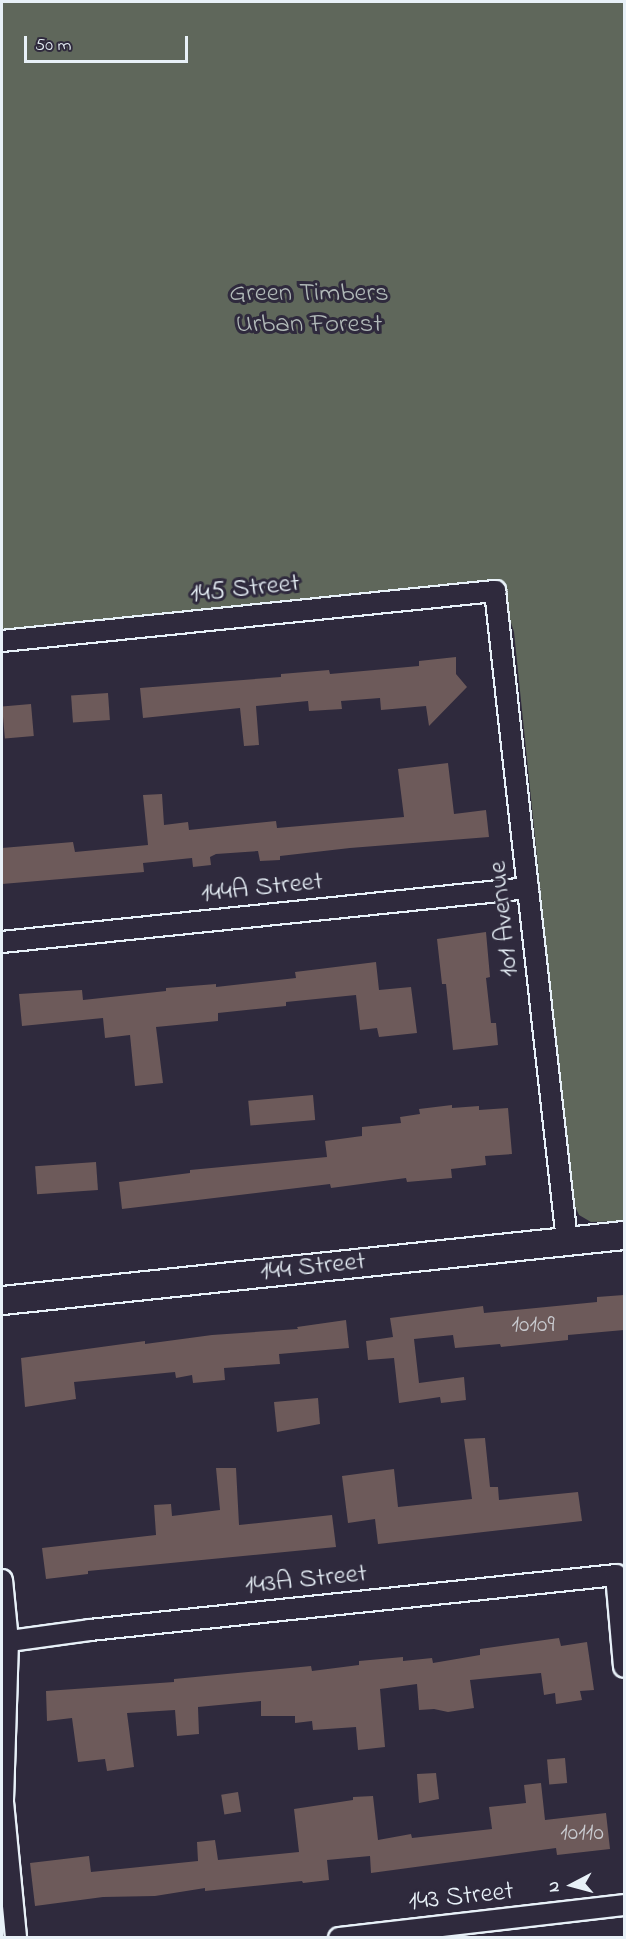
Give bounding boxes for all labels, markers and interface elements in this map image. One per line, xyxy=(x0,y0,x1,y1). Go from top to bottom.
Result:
scale bar xyxy=(27,24,190,62)
text: 50 m xyxy=(35,33,72,59)
park label: Green Timbers Urban Forest xyxy=(229,277,389,340)
street label: 145 Street xyxy=(189,567,301,611)
street label: 101 Avenue xyxy=(482,859,526,979)
street label: 144A Street xyxy=(200,865,324,911)
street label: 144 Street xyxy=(259,1245,367,1289)
house number: 10109 xyxy=(511,1312,555,1340)
street label: 143A Street xyxy=(244,1557,368,1603)
house number: 10110 xyxy=(560,1820,604,1848)
north arrow xyxy=(542,1855,602,1915)
street label: 143 Street xyxy=(407,1875,515,1919)
text: N xyxy=(542,1880,567,1894)

